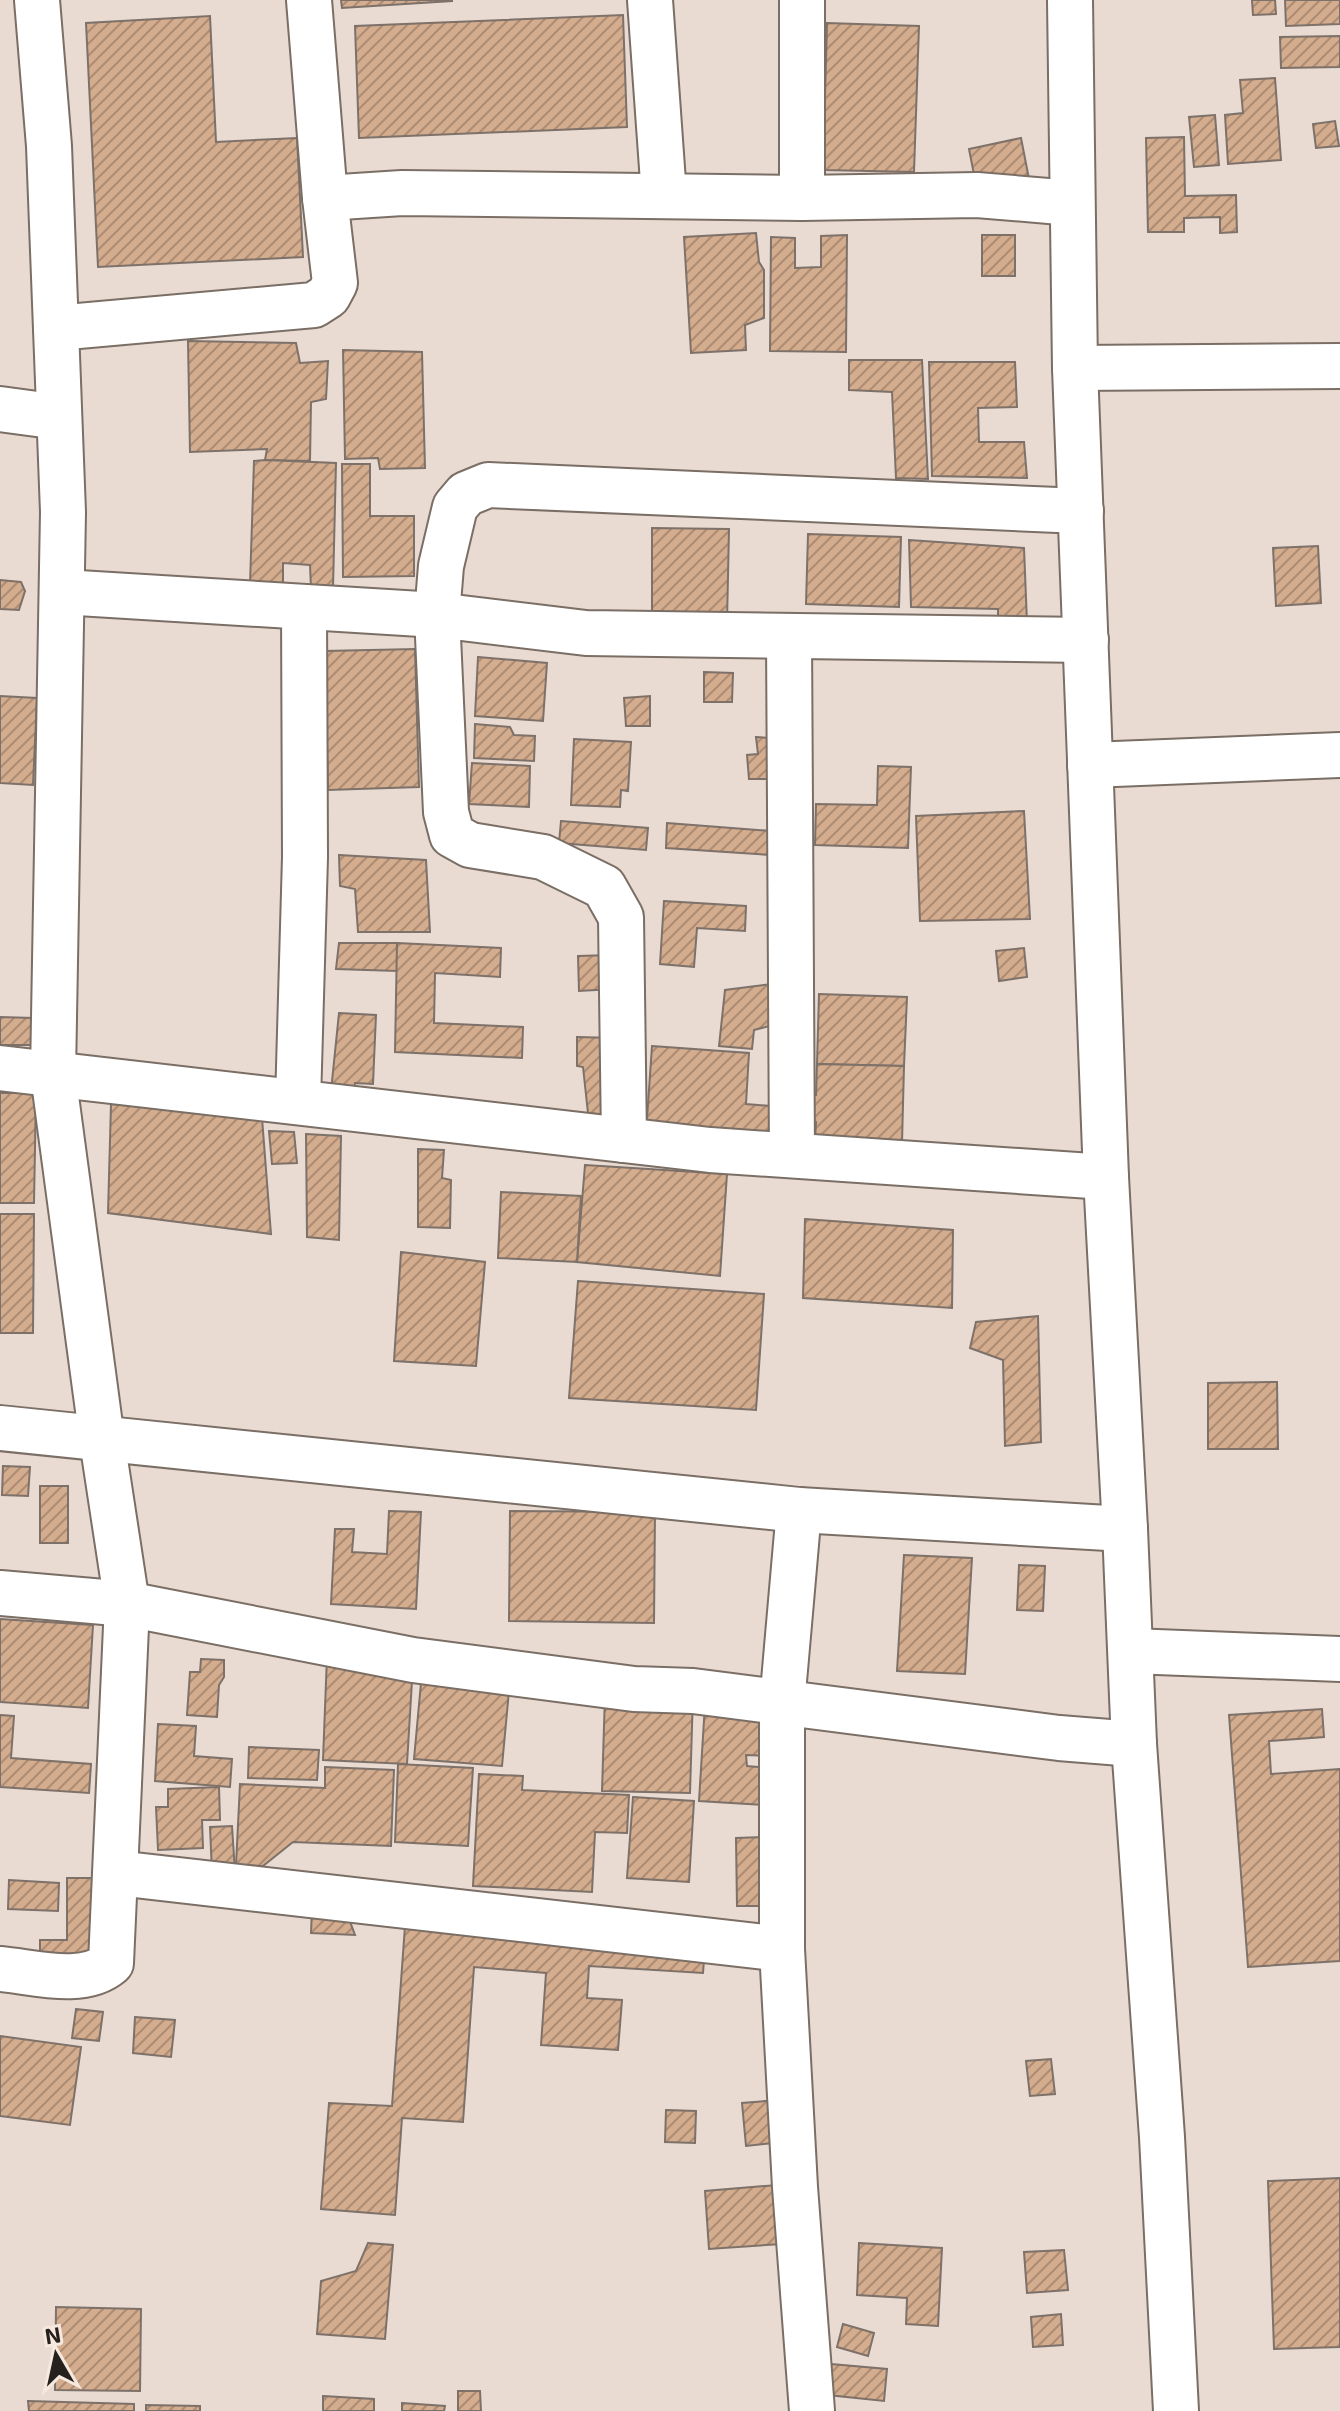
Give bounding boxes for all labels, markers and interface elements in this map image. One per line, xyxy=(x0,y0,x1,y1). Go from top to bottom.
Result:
north arrow xyxy=(16,2315,96,2395)
text: N xyxy=(43,2320,63,2348)

